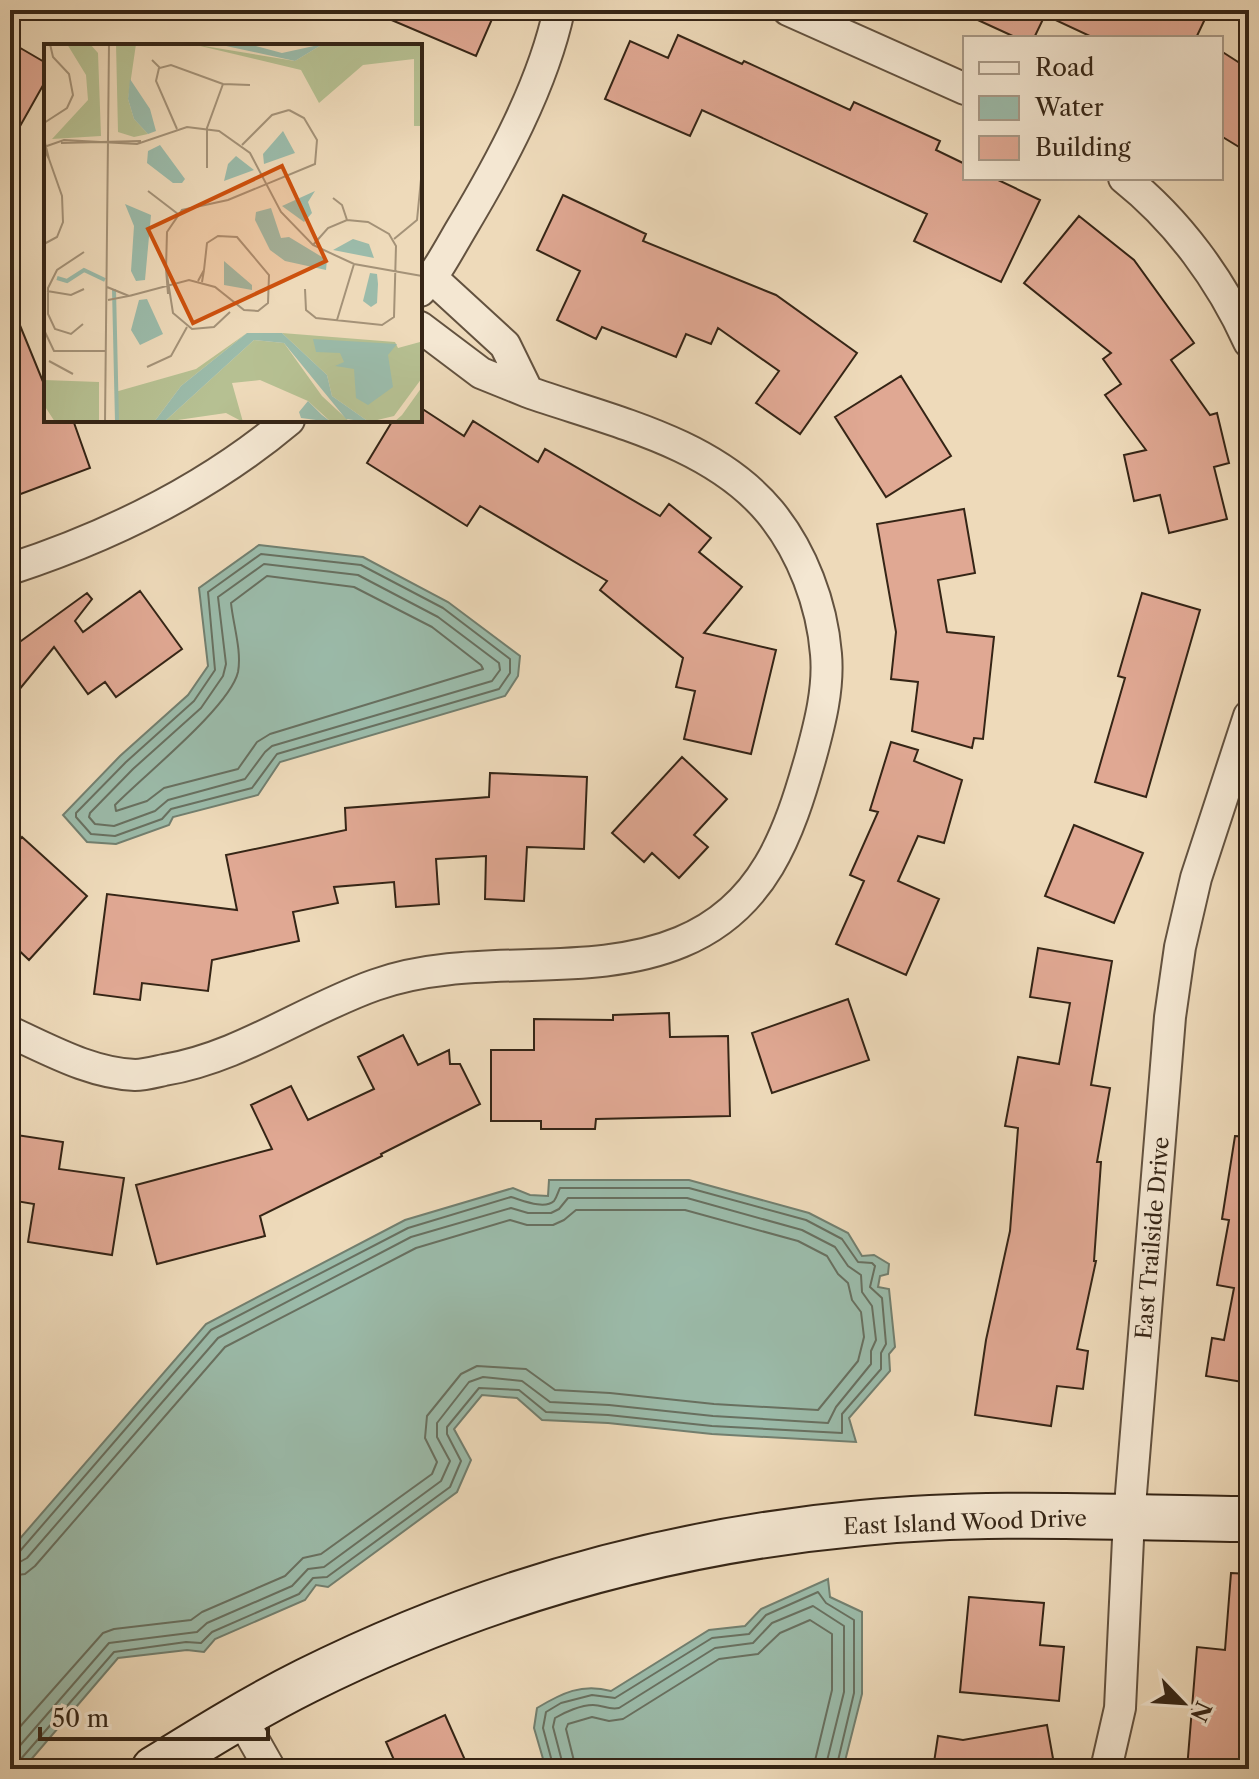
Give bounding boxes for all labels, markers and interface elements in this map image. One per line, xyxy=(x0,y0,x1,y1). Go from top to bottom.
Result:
legend xyxy=(963,36,1223,180)
inset map xyxy=(44,44,422,422)
text: Road xyxy=(1035,53,1095,82)
text: Water xyxy=(1034,93,1104,122)
text: Building xyxy=(1035,133,1131,162)
street label: East Trailside Drive xyxy=(1130,1136,1175,1341)
street label: East Island Wood Drive xyxy=(843,1505,1087,1540)
north arrow xyxy=(1143,1663,1223,1743)
scale bar xyxy=(40,1691,268,1741)
text: N xyxy=(1184,1697,1217,1726)
text: 50 m xyxy=(52,1704,109,1733)

